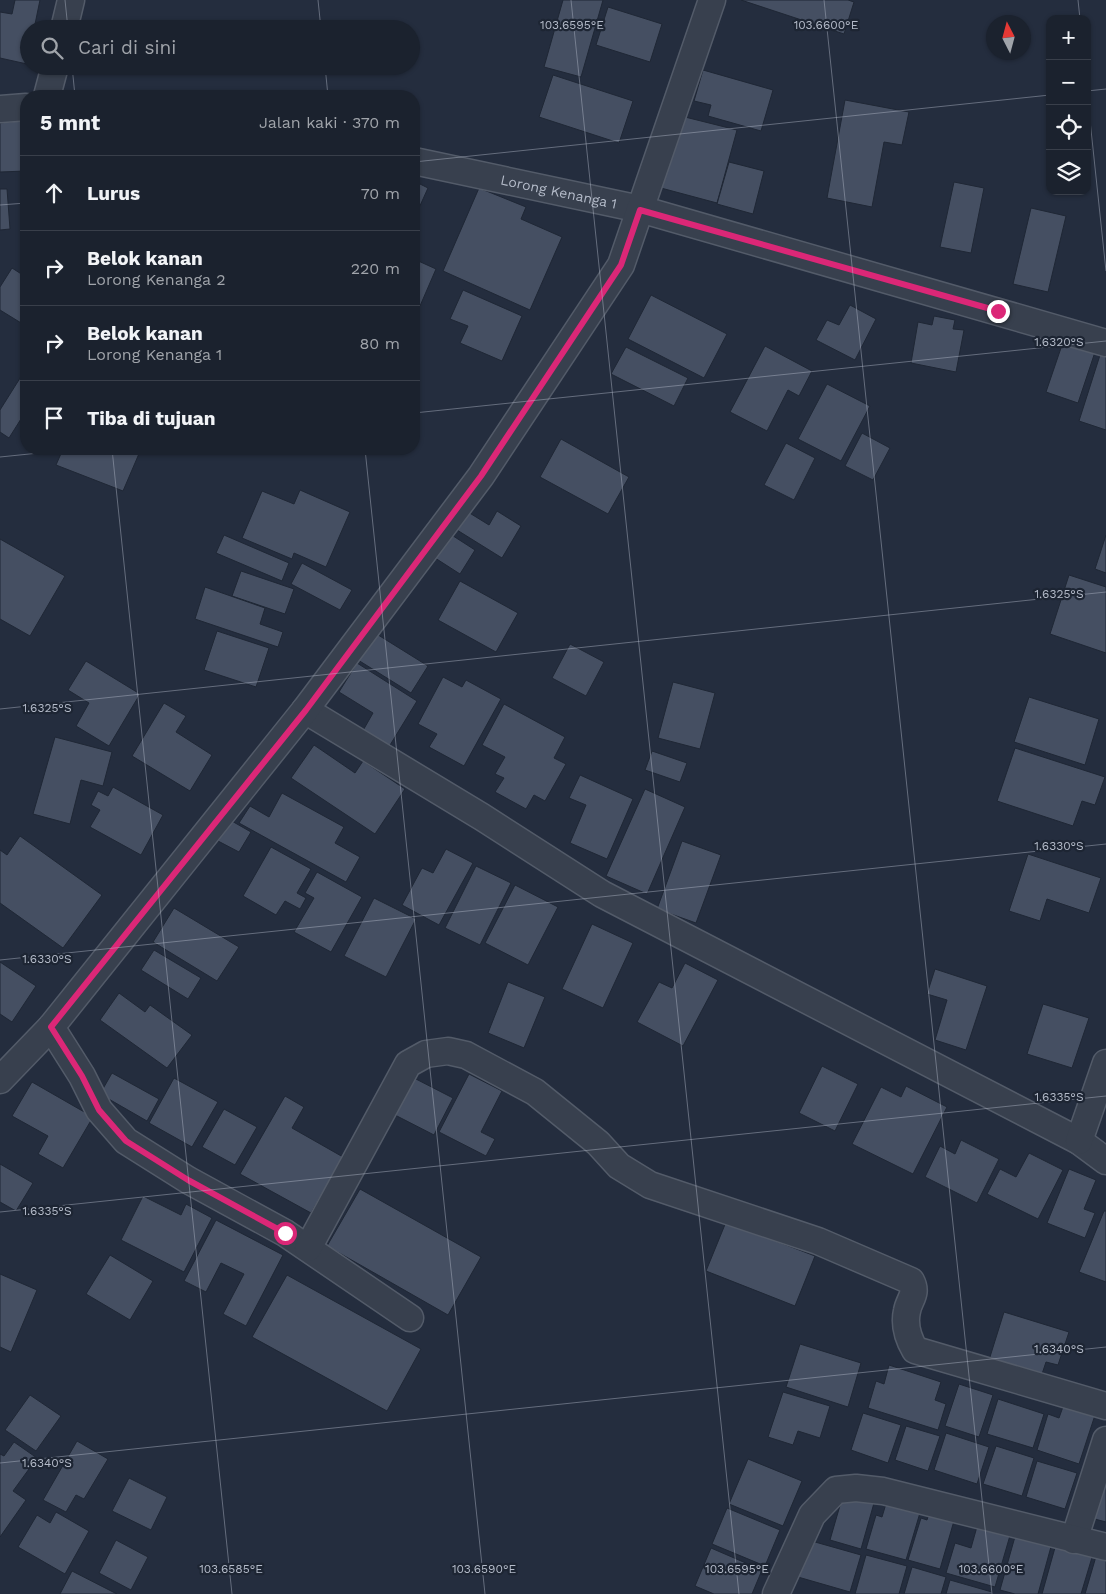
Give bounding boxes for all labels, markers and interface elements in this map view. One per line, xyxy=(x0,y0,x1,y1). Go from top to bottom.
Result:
north arrow xyxy=(986,15,1031,60)
map controls xyxy=(1046,15,1091,195)
button: + xyxy=(1046,15,1091,60)
text: 103.6595°E xyxy=(540,18,604,32)
text: 103.6600°E xyxy=(794,18,859,32)
search box xyxy=(20,20,420,75)
icon: search xyxy=(38,34,66,62)
text: Cari di sini xyxy=(78,36,176,59)
button: − xyxy=(1046,60,1091,105)
button: locate xyxy=(1046,105,1091,150)
text: 5 mnt xyxy=(40,110,100,135)
text: Jalan kaki · 370 m xyxy=(259,113,400,132)
button: layers xyxy=(1046,150,1091,195)
street label: Lorong Kenanga 1 xyxy=(499,172,618,212)
icon: ahead xyxy=(40,179,68,207)
text: Lurus xyxy=(87,182,140,205)
text: 70 m xyxy=(361,184,400,203)
text: Belok kanan xyxy=(87,247,203,270)
icon: right xyxy=(40,254,68,282)
text: 220 m xyxy=(351,259,400,278)
text: Lorong Kenanga 2 xyxy=(87,270,226,289)
route end xyxy=(987,300,1010,323)
text: Belok kanan xyxy=(87,322,203,345)
icon: right xyxy=(40,329,68,357)
text: 80 m xyxy=(359,334,400,353)
text: 1.6320°S xyxy=(1034,335,1084,349)
text: Lorong Kenanga 1 xyxy=(87,345,222,364)
icon: arrive xyxy=(40,404,68,432)
text: Tiba di tujuan xyxy=(87,407,216,430)
text: 1.6325°S xyxy=(1034,587,1084,601)
text: 1.6325°S xyxy=(22,701,72,715)
text: 1.6330°S xyxy=(1034,839,1084,853)
text: 1.6330°S xyxy=(22,952,72,966)
text: 1.6335°S xyxy=(1034,1090,1084,1104)
text: 1.6335°S xyxy=(22,1204,72,1218)
route start xyxy=(274,1222,297,1245)
text: 1.6340°S xyxy=(1034,1342,1084,1356)
text: 1.6340°S xyxy=(22,1456,72,1470)
text: 103.6585°E xyxy=(199,1562,263,1576)
text: 103.6590°E xyxy=(452,1562,516,1576)
text: 103.6595°E xyxy=(705,1562,769,1576)
text: 103.6600°E xyxy=(959,1562,1024,1576)

